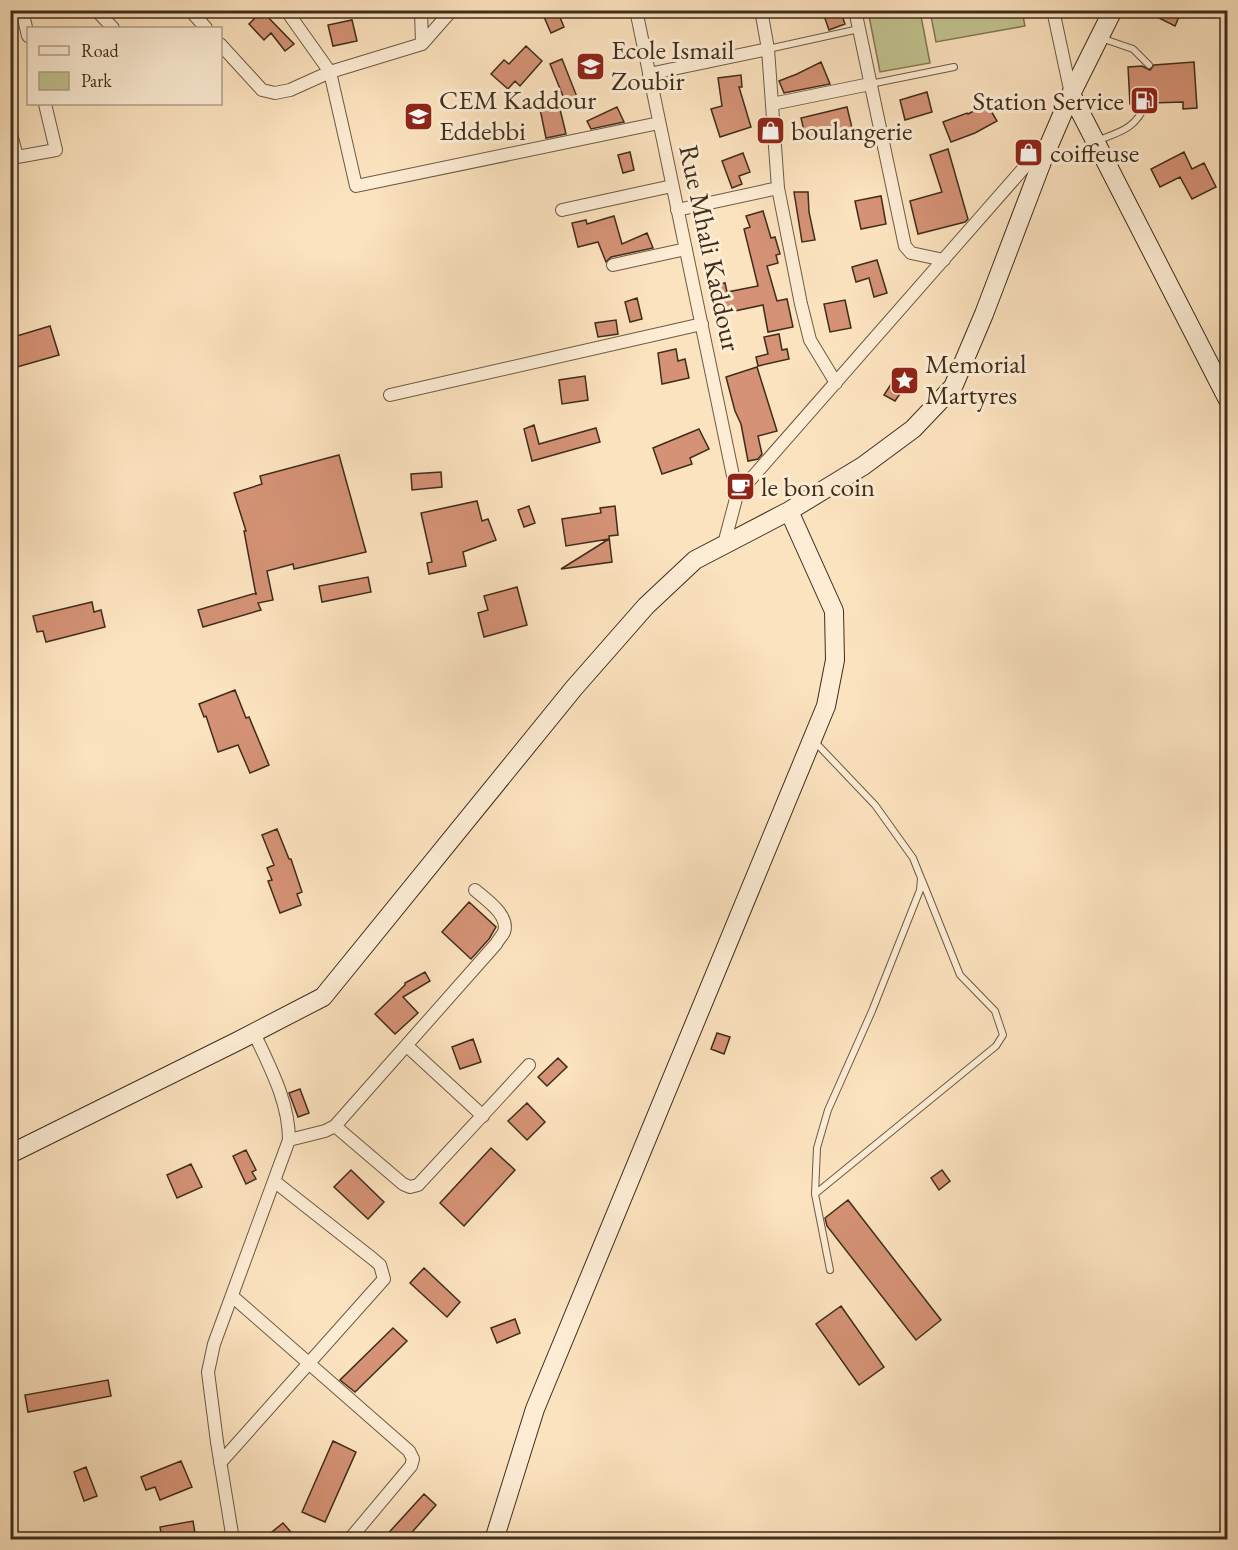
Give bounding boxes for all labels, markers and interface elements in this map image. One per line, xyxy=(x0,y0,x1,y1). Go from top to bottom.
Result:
legend xyxy=(27,27,222,105)
place label: Ecole Ismail Zoubir xyxy=(611,32,734,98)
text: Road xyxy=(81,39,120,62)
school or university icon: Ecole Ismail Zoubir xyxy=(574,50,606,82)
text: Park xyxy=(81,69,112,92)
place label: CEM Kaddour Eddebbi xyxy=(439,82,596,148)
place label: Station Service xyxy=(973,83,1124,118)
fuel station icon: Station Service xyxy=(1129,85,1161,117)
school or university icon: CEM Kaddour Eddebbi xyxy=(402,100,434,132)
place label: boulangerie xyxy=(791,113,912,148)
shop icon: boulangerie xyxy=(754,115,786,147)
place label: coiffeuse xyxy=(1050,135,1139,170)
shop icon: coiffeuse xyxy=(1013,137,1045,169)
street label: Rue Mhali Kaddour xyxy=(672,142,749,354)
place label: Memorial Martyres xyxy=(925,346,1027,412)
place icon: Memorial Martyres xyxy=(888,364,920,396)
place label: le bon coin xyxy=(761,469,875,504)
cafe icon: le bon coin xyxy=(724,471,756,503)

